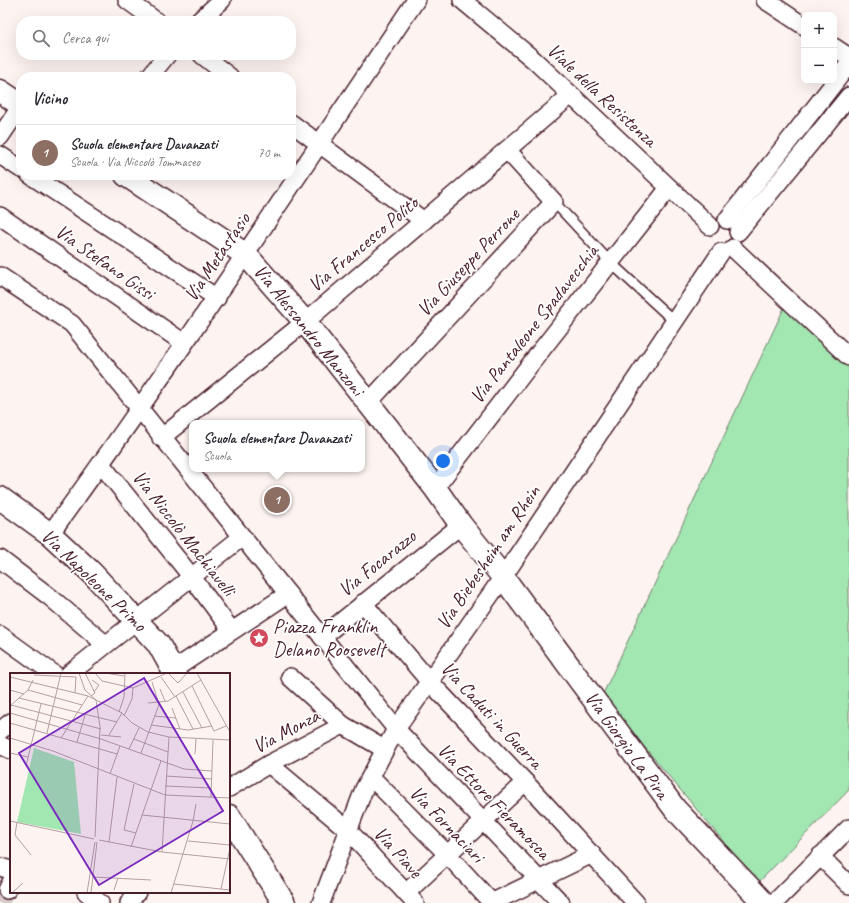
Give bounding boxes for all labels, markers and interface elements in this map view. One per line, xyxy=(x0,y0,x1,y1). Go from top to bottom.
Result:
map controls xyxy=(801,12,837,84)
button: + xyxy=(801,12,837,48)
search box xyxy=(16,16,296,60)
icon: search xyxy=(30,27,52,49)
text: Cerca qui xyxy=(62,29,108,48)
street label: Viale della Resistenza xyxy=(542,38,664,154)
button: − xyxy=(801,48,837,84)
text: Vicino xyxy=(32,88,67,109)
text: Scuola elementare Davanzati xyxy=(70,135,217,154)
text: 1 xyxy=(42,145,48,161)
text: 70 m xyxy=(258,145,280,161)
text: Scuola · Via Niccolò Tommaseo xyxy=(70,154,200,170)
street label: Via Francesco Polito xyxy=(303,189,425,297)
street label: Via Giuseppe Perrone xyxy=(411,201,526,322)
street label: Via Metastasio xyxy=(178,207,256,306)
street label: Via Stefano Gissi xyxy=(50,219,161,307)
street label: Via Pantaleone Spadavecchia xyxy=(464,238,605,408)
street label: Via Alessandro Manzoni xyxy=(248,259,371,403)
popup xyxy=(189,420,365,472)
text: Scuola elementare Davanzati xyxy=(203,429,351,448)
text: Scuola xyxy=(203,448,231,464)
your location xyxy=(433,451,453,471)
street label: Via Niccolò Machiavelli xyxy=(127,465,242,603)
street label: Via Biebesheim am Rhein xyxy=(431,479,546,634)
pin: 1 xyxy=(264,485,290,515)
street label: Via Napoleone Primo xyxy=(36,523,153,637)
street label: Via Focarazzo xyxy=(333,523,422,602)
place label: Piazza Franklin Delano Roosevelt xyxy=(273,614,388,662)
place icon: Piazza Franklin Delano Roosevelt xyxy=(248,627,270,649)
street label: Via Caduti in Guerra xyxy=(436,656,550,775)
inset map xyxy=(10,673,230,893)
street label: Via Giorgio La Pira xyxy=(579,686,676,805)
street label: Via Monza xyxy=(248,702,325,759)
street label: Via Ettore Fieramosca xyxy=(432,738,557,866)
street label: Via Fornaciari xyxy=(404,780,491,869)
street label: Via Piave xyxy=(368,821,429,884)

